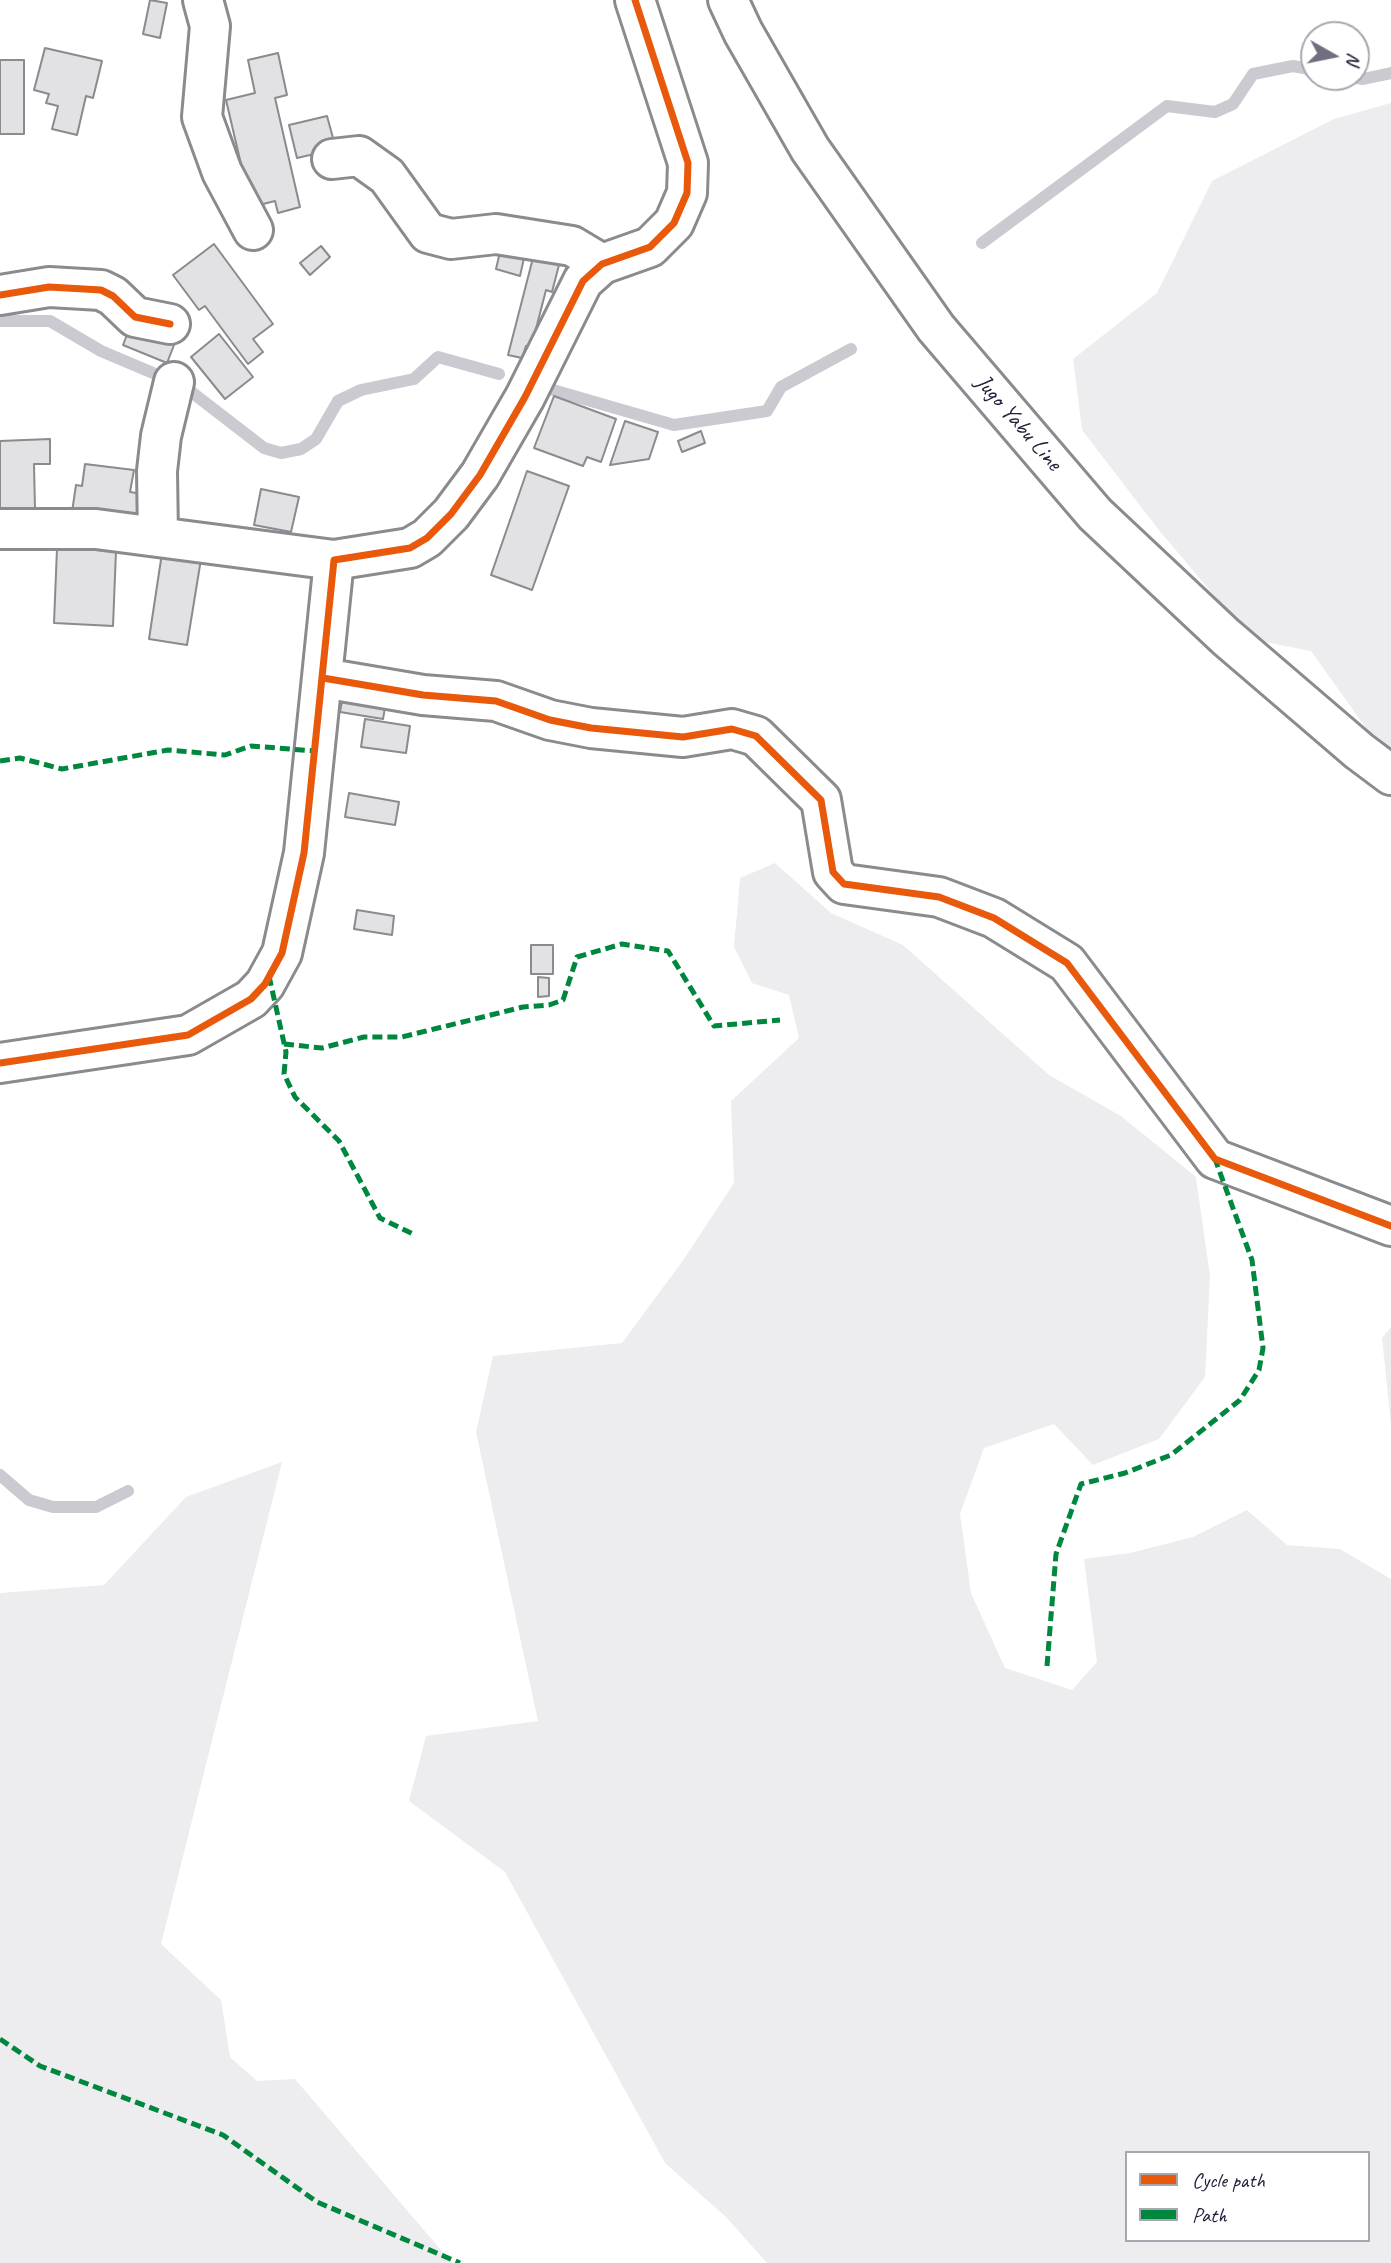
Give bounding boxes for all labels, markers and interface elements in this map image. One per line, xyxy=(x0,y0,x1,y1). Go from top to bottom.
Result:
north arrow xyxy=(1300,21,1370,91)
text: N xyxy=(1341,51,1367,67)
street label: Jugo Yabu Line xyxy=(968,369,1068,477)
legend xyxy=(1125,2151,1370,2242)
text: Cycle path xyxy=(1192,2167,1265,2193)
text: Path xyxy=(1192,2202,1227,2228)

